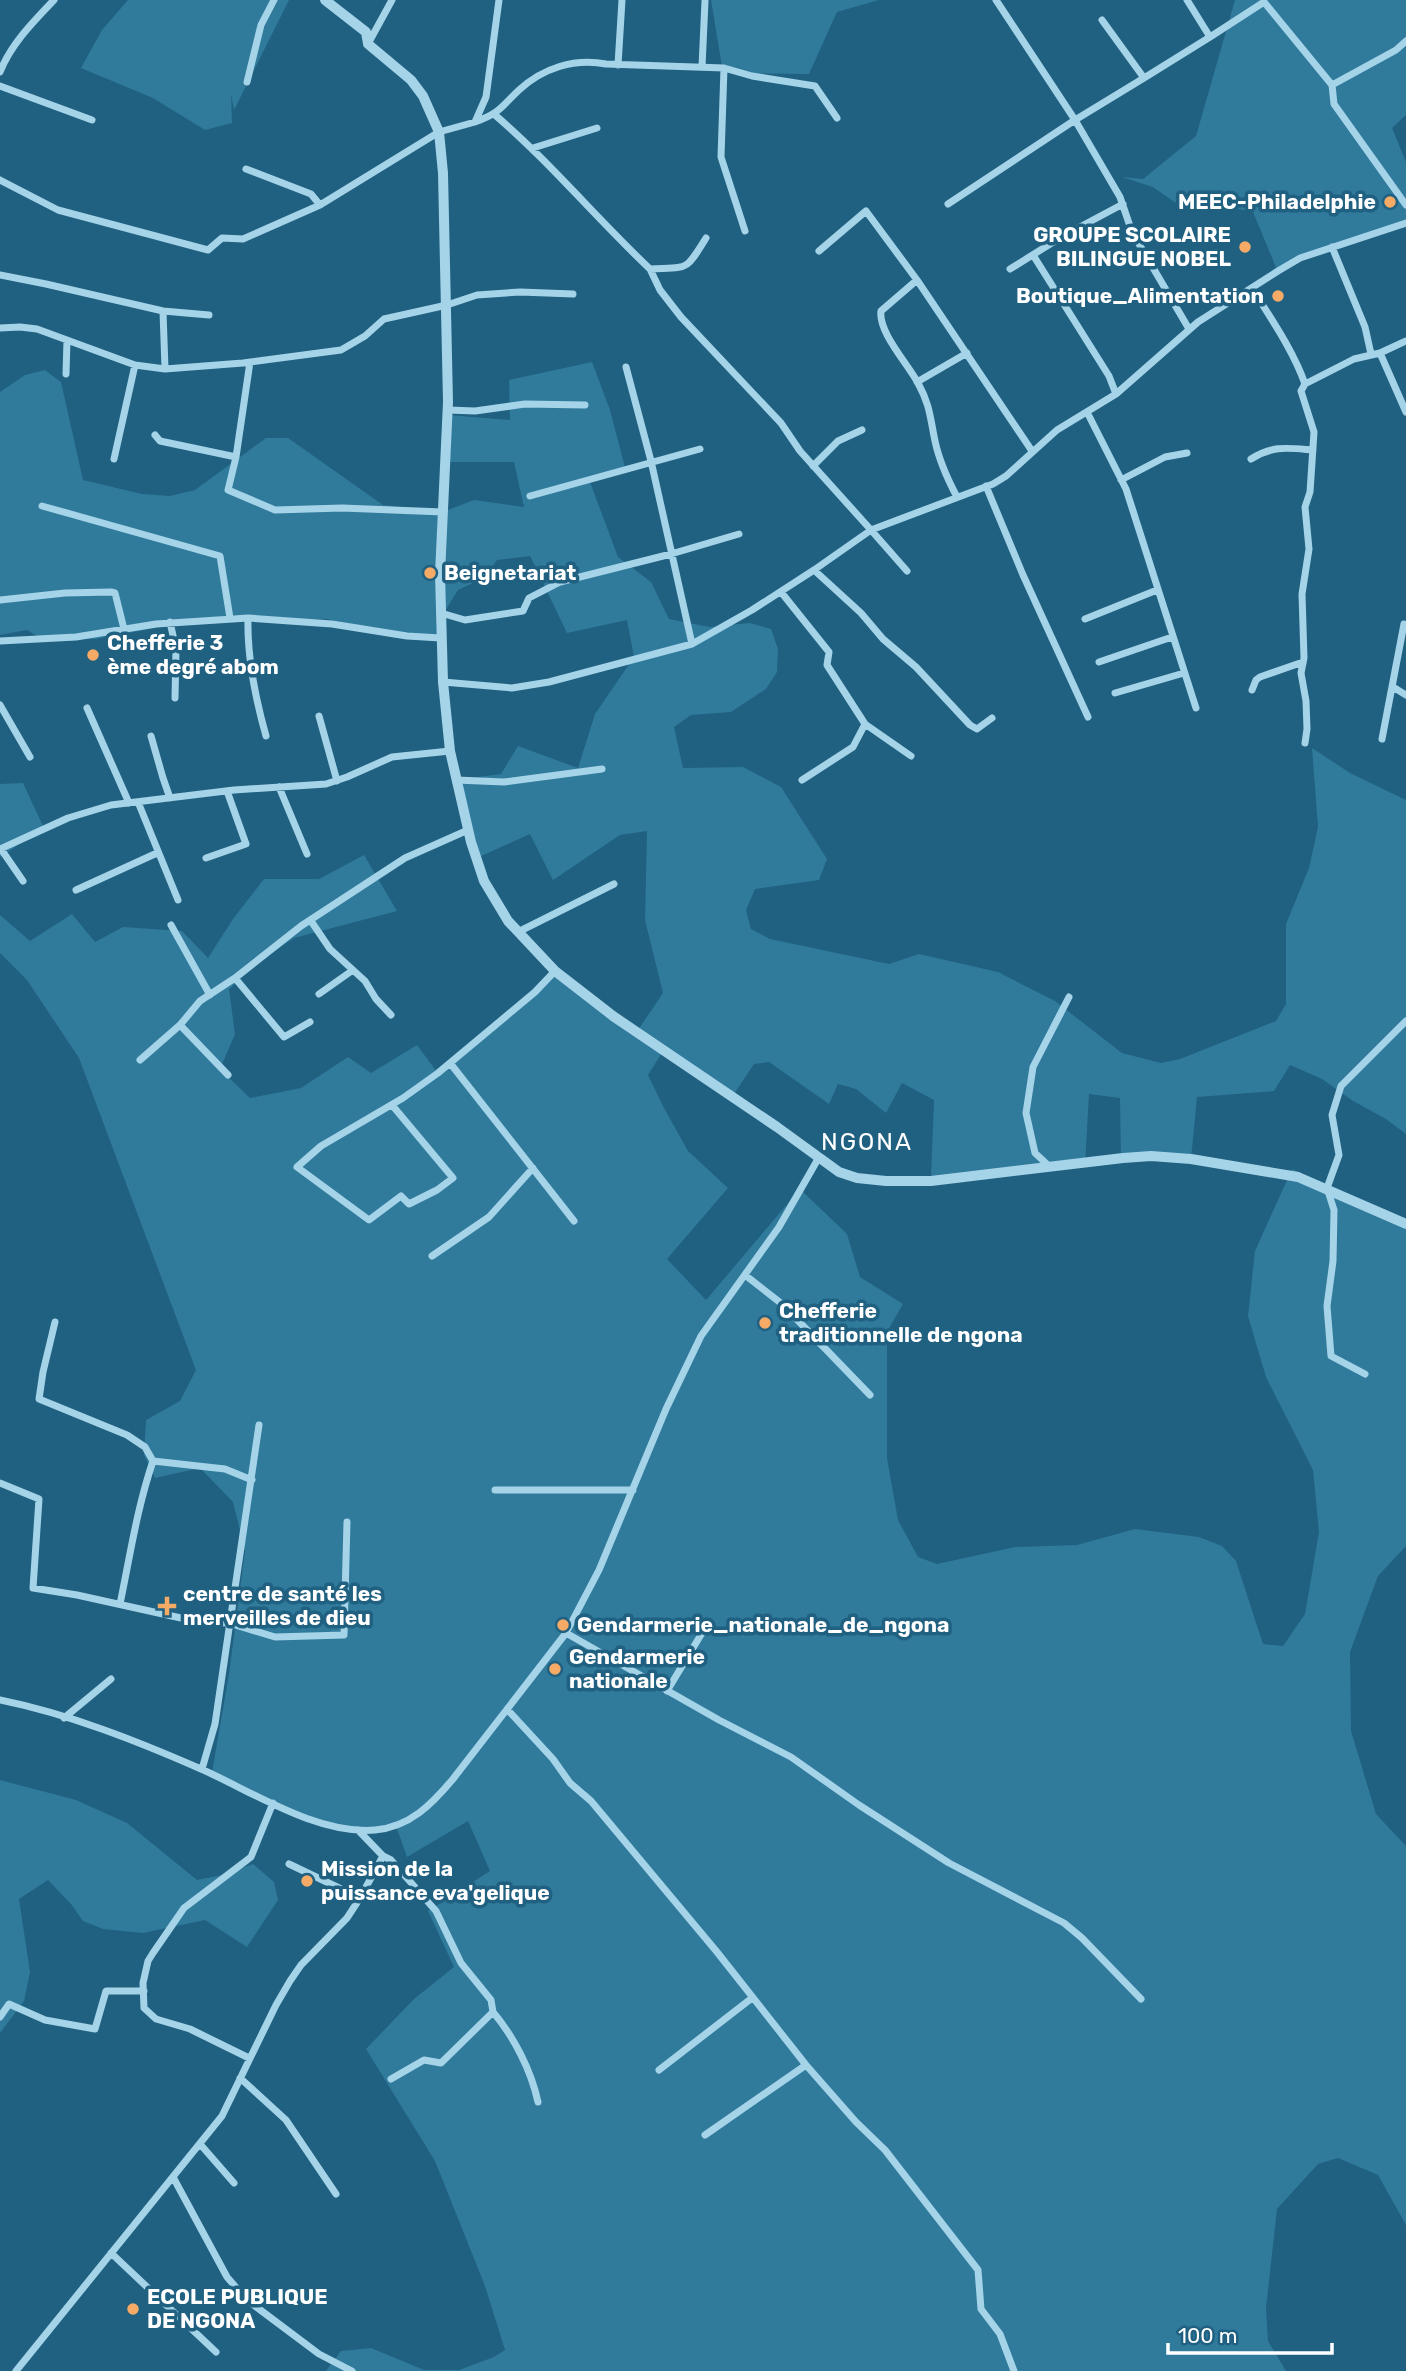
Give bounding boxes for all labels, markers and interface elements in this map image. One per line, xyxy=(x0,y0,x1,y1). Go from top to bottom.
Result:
place label: MEEC-Philadelphie xyxy=(1178,189,1376,214)
marker: MEEC-Philadelphie xyxy=(1382,194,1398,210)
place label: GROUPE SCOLAIRE BILINGUE NOBEL xyxy=(1033,222,1231,271)
marker: GROUPE SCOLAIRE BILINGUE NOBEL xyxy=(1237,239,1253,255)
place label: Boutique_Alimentation xyxy=(1016,283,1264,308)
marker: Boutique_Alimentation xyxy=(1270,288,1286,304)
place label: Beignetariat xyxy=(444,560,577,585)
marker: Beignetariat xyxy=(422,565,438,581)
place label: Chefferie 3 ème degré abom xyxy=(107,630,279,679)
marker: Chefferie 3 ème degré abom xyxy=(85,647,101,663)
district label: NGONA xyxy=(821,1128,913,1156)
place label: Chefferie traditionnelle de ngona xyxy=(779,1298,1023,1347)
marker: Chefferie traditionnelle de ngona xyxy=(757,1315,773,1331)
place label: centre de santé les merveilles de dieu xyxy=(183,1581,382,1630)
marker: centre de santé les merveilles de dieu xyxy=(157,1596,177,1616)
place label: Gendarmerie_nationale_de_ngona xyxy=(577,1612,949,1637)
marker: Gendarmerie_nationale_de_ngona xyxy=(555,1617,571,1633)
place label: Gendarmerie nationale xyxy=(569,1644,705,1693)
marker: Gendarmerie nationale xyxy=(547,1661,563,1677)
place label: Mission de la puissance eva'gelique xyxy=(321,1856,550,1905)
marker: Mission de la puissance eva'gelique xyxy=(299,1873,315,1889)
place label: ECOLE PUBLIQUE DE NGONA xyxy=(147,2284,328,2333)
marker: ECOLE PUBLIQUE DE NGONA xyxy=(125,2301,141,2317)
scale bar xyxy=(1168,2312,1332,2356)
text: 100 m xyxy=(1178,2323,1237,2348)

